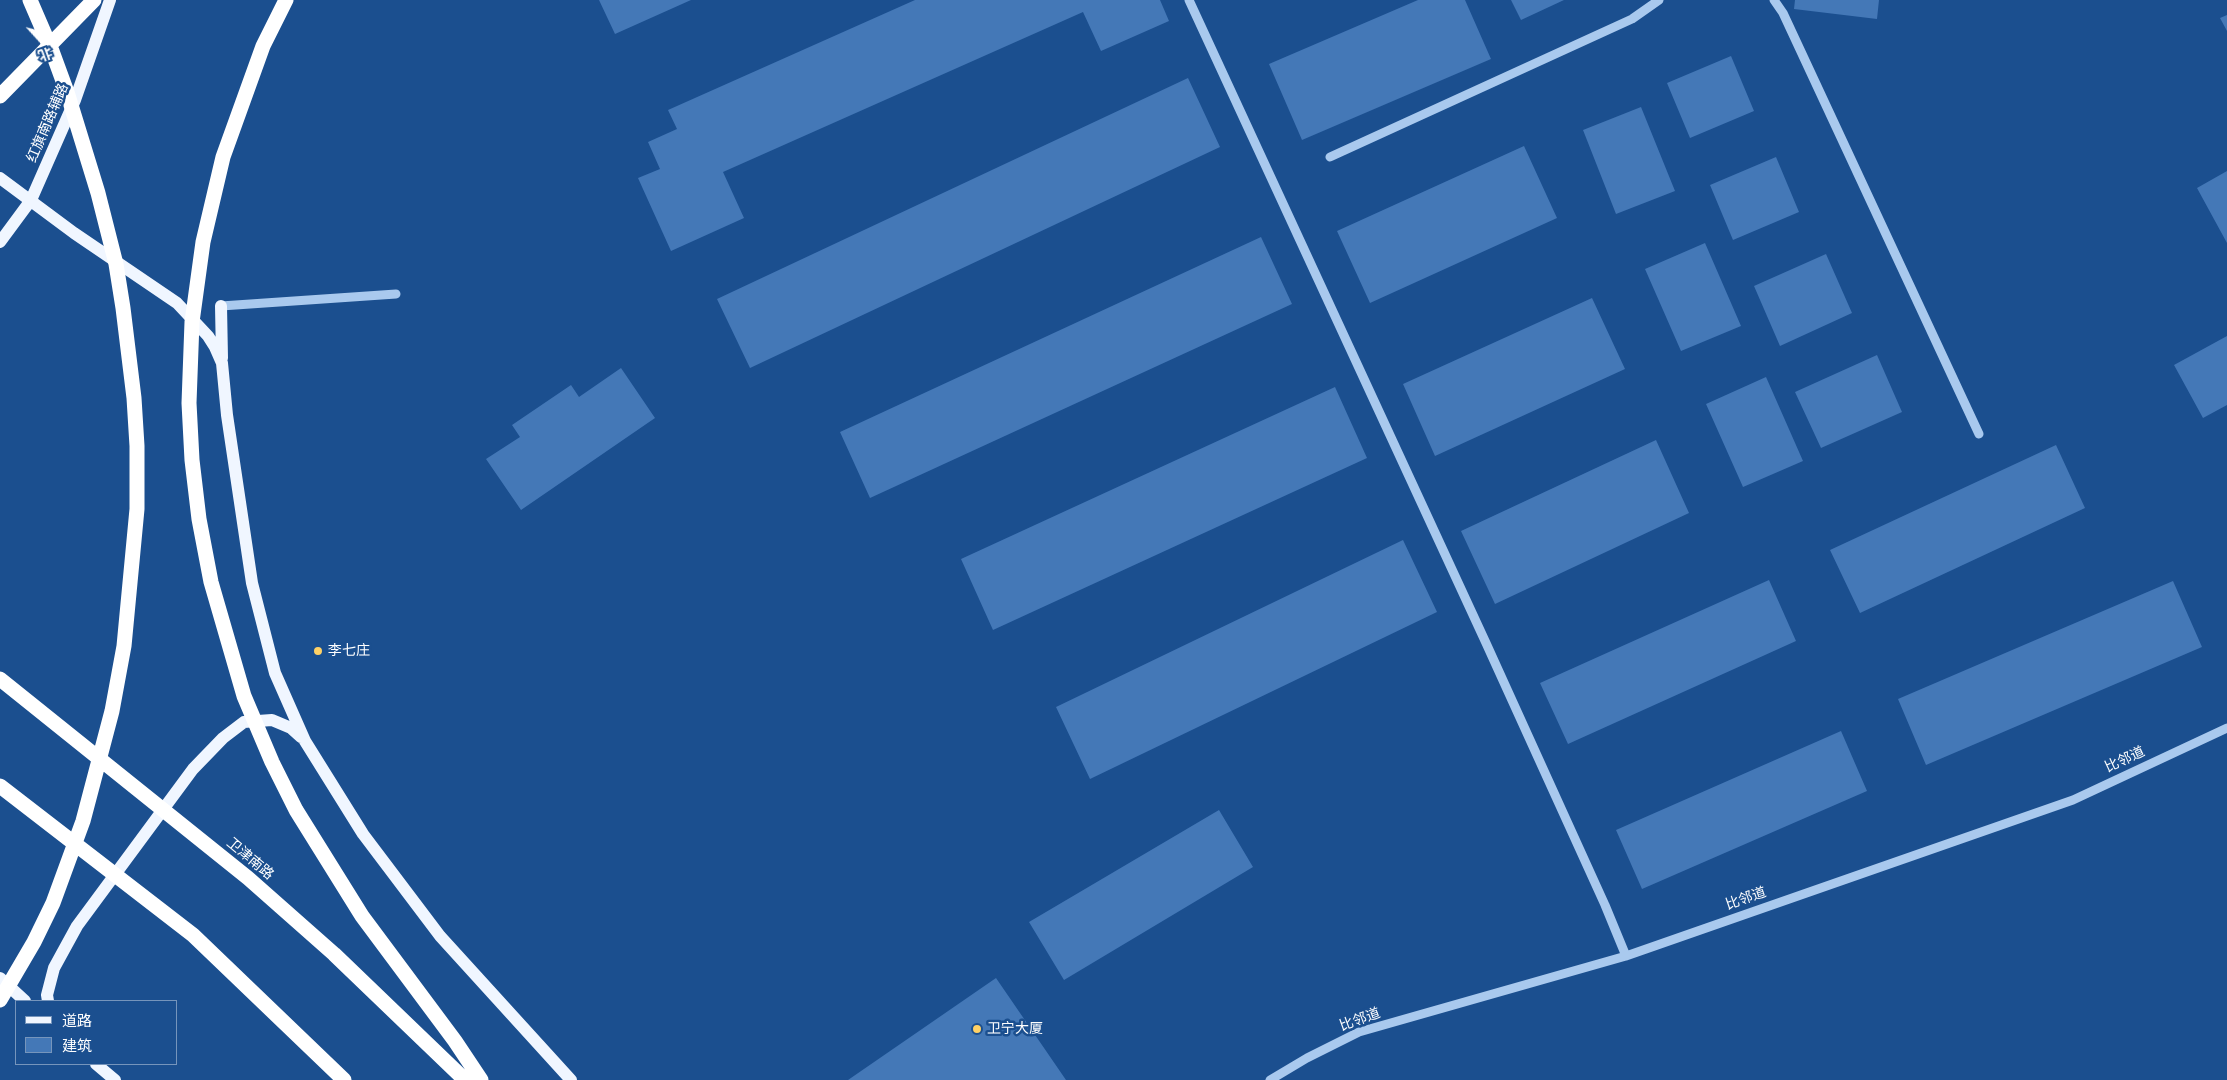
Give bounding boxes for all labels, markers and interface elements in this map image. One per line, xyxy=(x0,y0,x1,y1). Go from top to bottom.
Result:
north arrow xyxy=(15,15,65,65)
text: 北 xyxy=(35,43,55,65)
street label: 红旗南路辅路 xyxy=(24,81,72,165)
place label: 李七庄 xyxy=(328,643,370,659)
marker: 李七庄 xyxy=(312,645,324,657)
street label: 比邻道 xyxy=(2102,744,2148,776)
street label: 卫津南路 xyxy=(223,835,277,883)
street label: 比邻道 xyxy=(1723,884,1769,914)
legend xyxy=(15,1000,178,1065)
street label: 比邻道 xyxy=(1337,1005,1383,1035)
text: 道路 xyxy=(62,1011,92,1030)
place label: 卫宁大厦 xyxy=(987,1021,1043,1037)
marker: 卫宁大厦 xyxy=(971,1023,983,1035)
text: 建筑 xyxy=(62,1036,92,1055)

